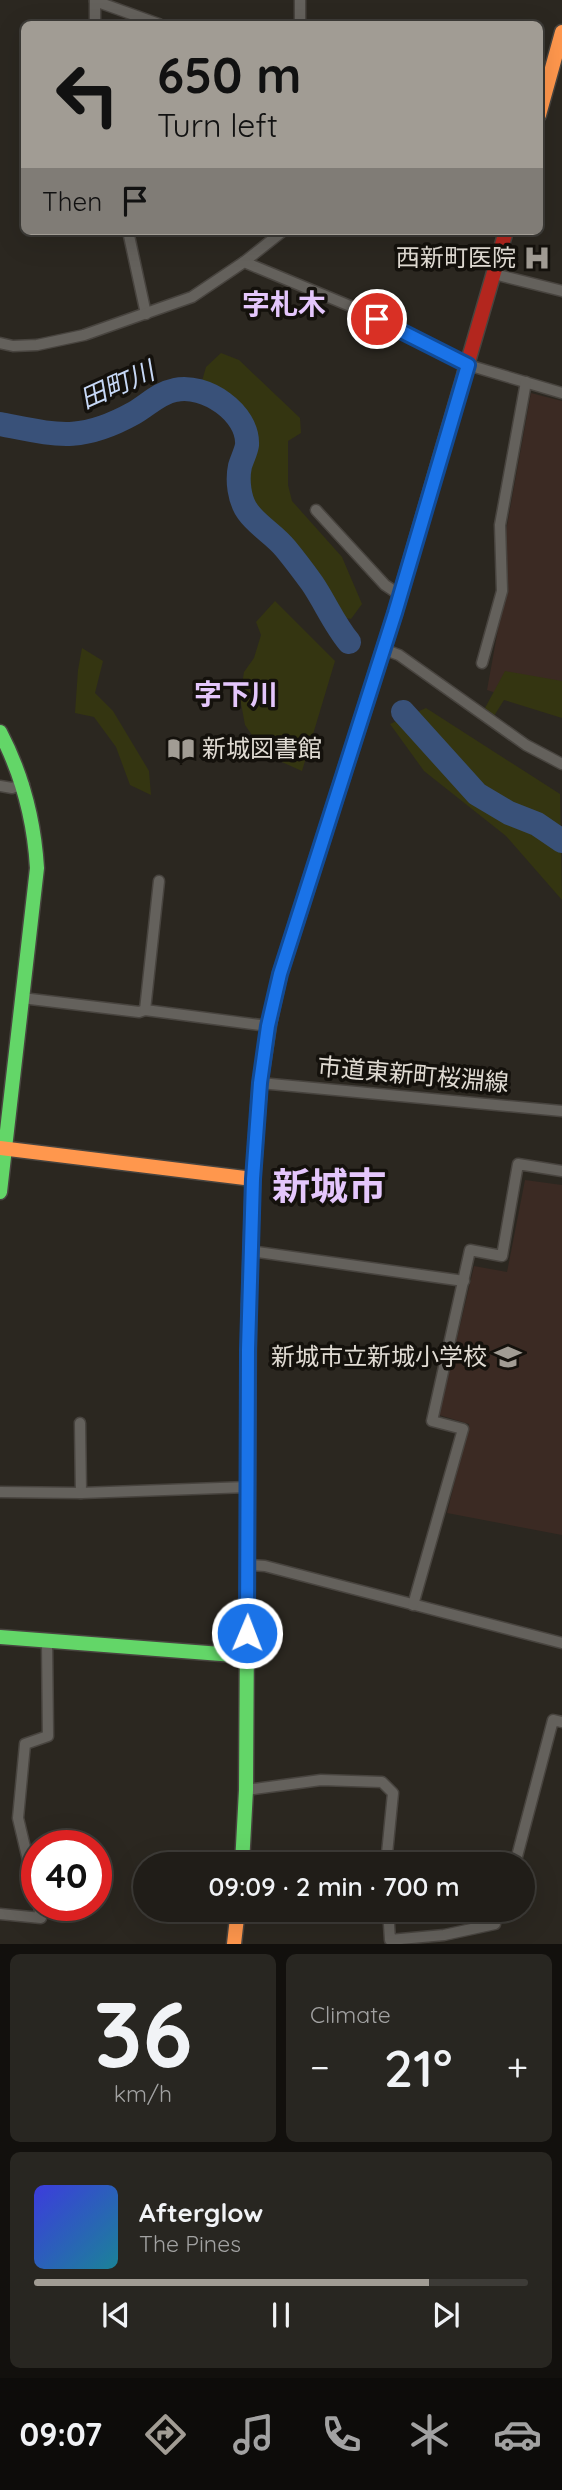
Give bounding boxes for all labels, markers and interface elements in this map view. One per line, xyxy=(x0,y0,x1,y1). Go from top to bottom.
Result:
text: 650 m xyxy=(157,44,301,105)
icon: left xyxy=(42,49,133,140)
text: Turn left xyxy=(157,105,278,145)
icon: arrive xyxy=(116,182,154,220)
text: Then xyxy=(42,185,102,218)
place label: 西新町医院 xyxy=(396,242,516,272)
hospital icon: 西新町医院 xyxy=(522,243,552,273)
district label: 字札木 xyxy=(242,286,326,321)
pin xyxy=(347,289,407,349)
icon: arrive xyxy=(358,300,396,338)
water label: 田町川 xyxy=(74,352,162,415)
district label: 字下川 xyxy=(194,676,278,711)
place label: 新城図書館 xyxy=(202,733,322,763)
library icon: 新城図書館 xyxy=(166,734,196,764)
street label: 市道東新町桜淵線 xyxy=(316,1051,510,1097)
district label: 新城市 xyxy=(272,1162,386,1210)
place label: 新城市立新城小学校 xyxy=(271,1341,487,1371)
school or university icon: 新城市立新城小学校 xyxy=(493,1342,523,1372)
position arrow xyxy=(210,1596,284,1670)
speed limit sign: 40 xyxy=(21,1830,112,1921)
text: 09:09 · 2 min · 700 m xyxy=(208,1870,460,1903)
text: 36 xyxy=(93,1976,193,2090)
text: Climate xyxy=(310,2000,391,2029)
text: 21° xyxy=(384,2035,452,2100)
text: − xyxy=(310,2043,330,2091)
text: + xyxy=(507,2043,528,2091)
text: km/h xyxy=(114,2079,172,2108)
text: Afterglow xyxy=(139,2196,263,2229)
text: The Pines xyxy=(139,2229,241,2258)
icon: previous xyxy=(97,2296,135,2334)
icon: pause xyxy=(262,2296,300,2334)
icon: next xyxy=(427,2296,465,2334)
icon: directions xyxy=(141,2410,190,2459)
icon: music xyxy=(229,2410,278,2459)
icon: phone xyxy=(317,2410,366,2459)
icon: climate xyxy=(405,2410,454,2459)
icon: car xyxy=(493,2410,542,2459)
text: 09:07 xyxy=(20,2414,102,2454)

